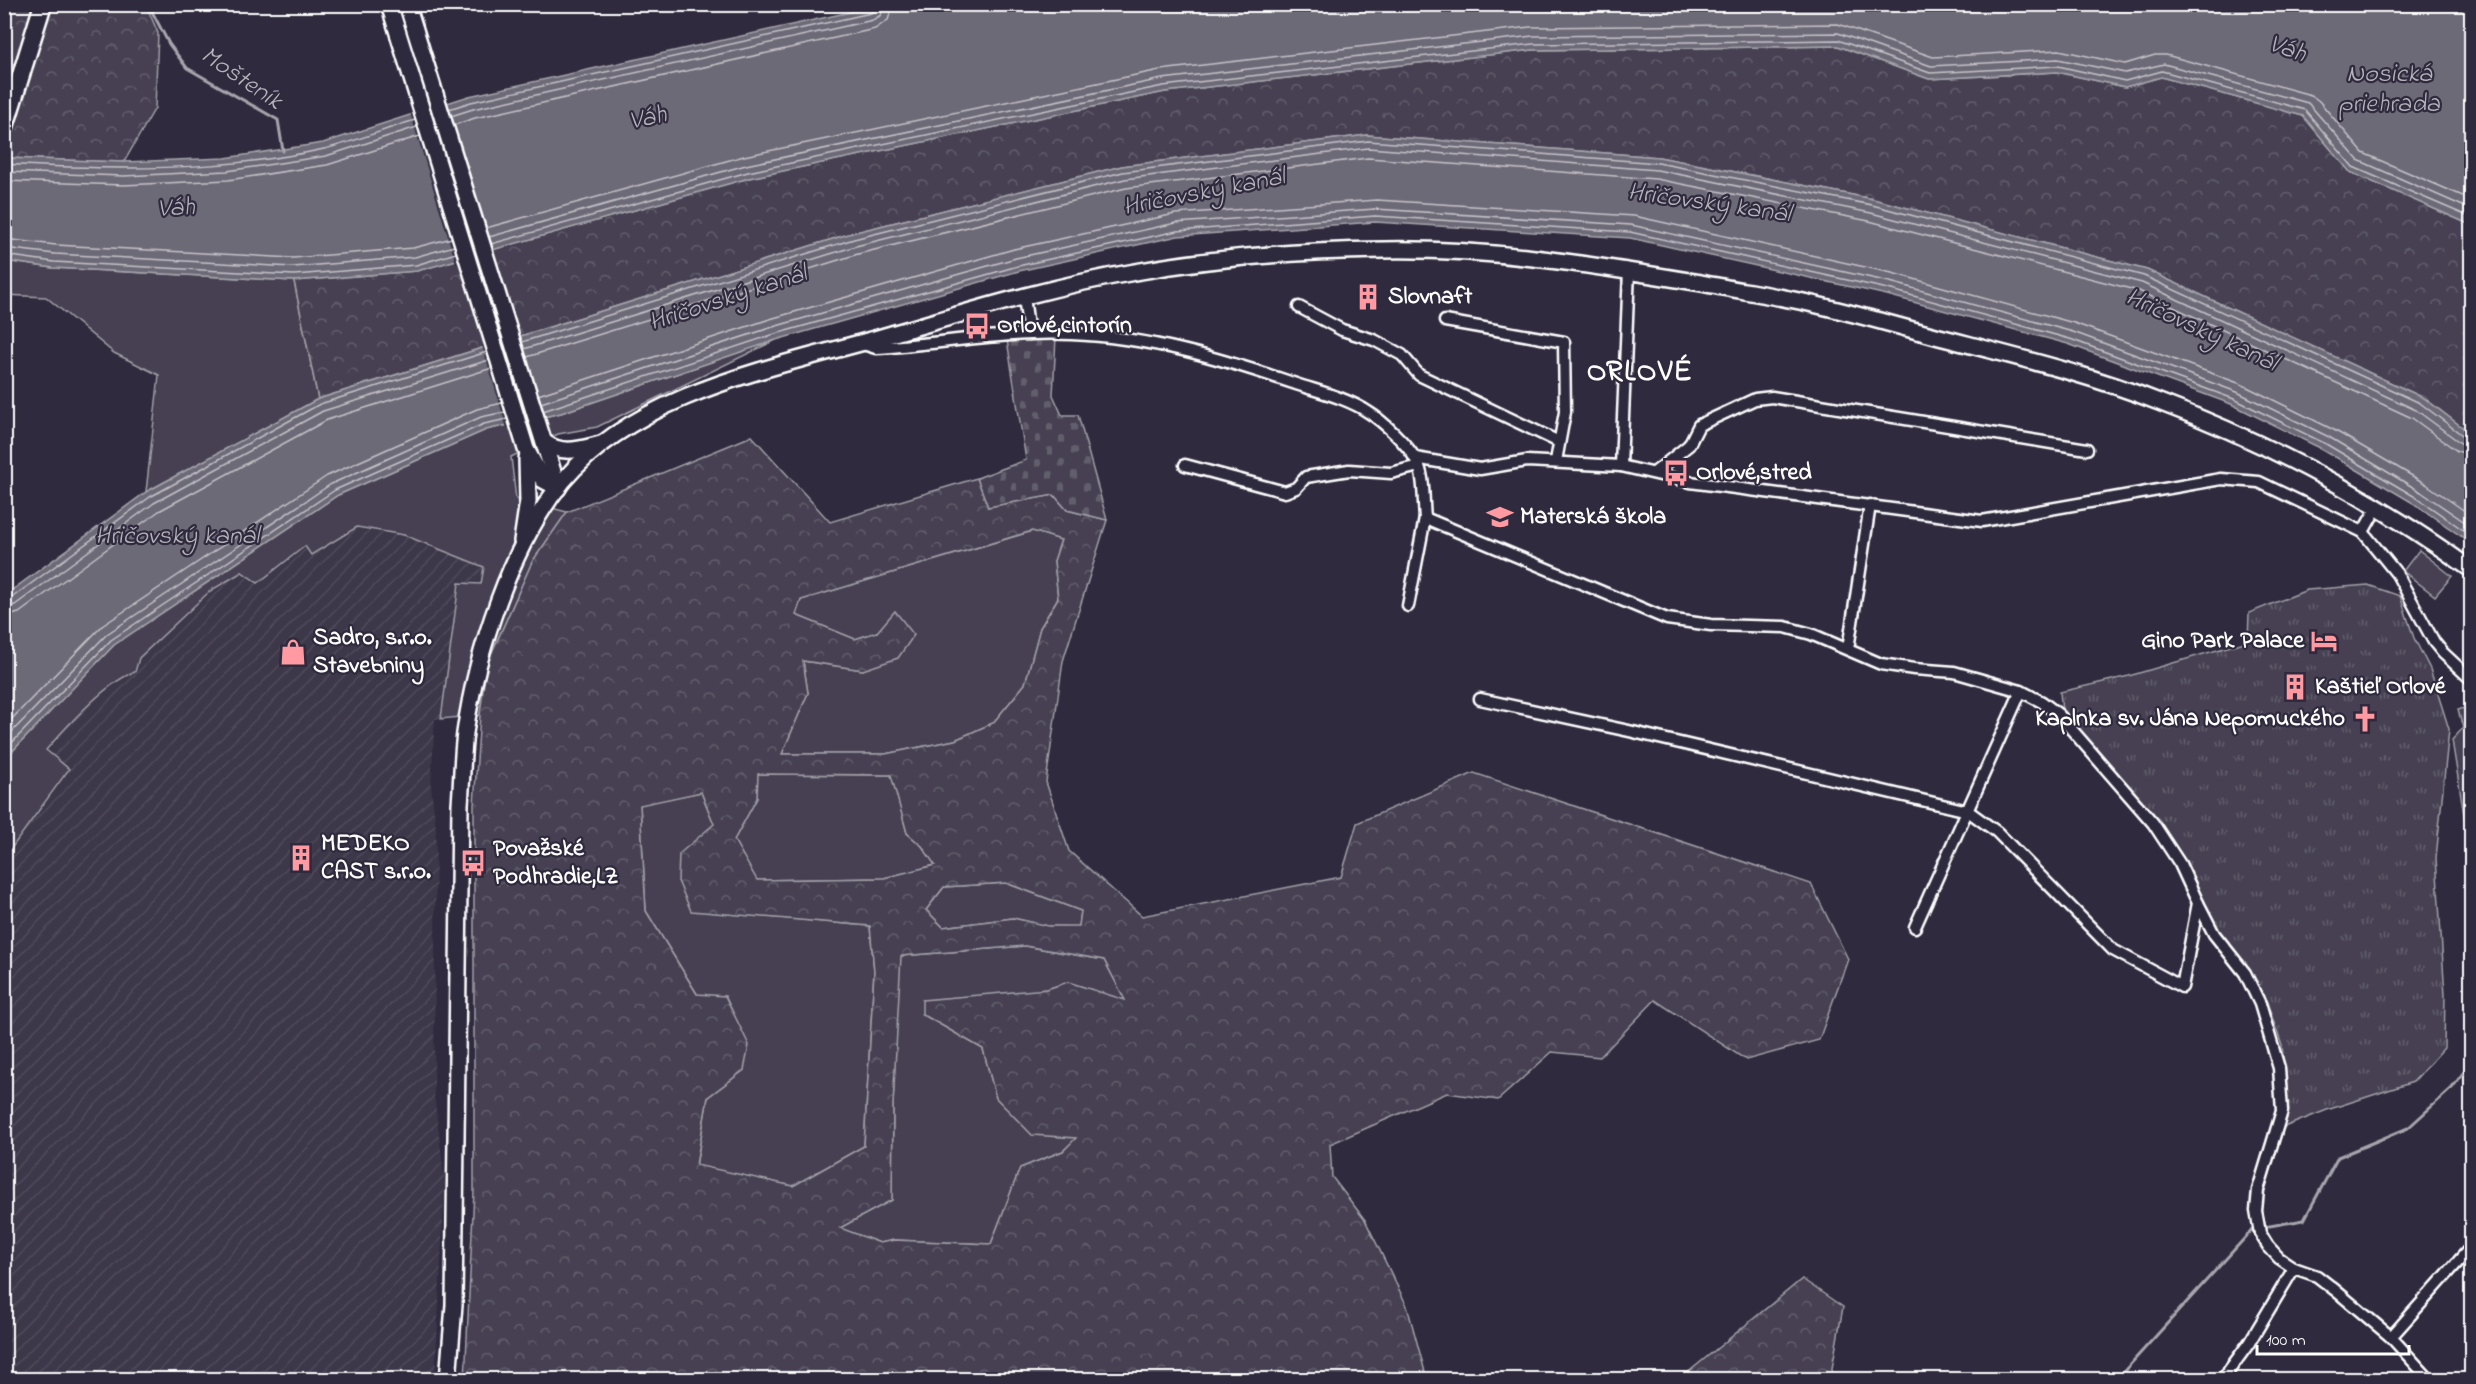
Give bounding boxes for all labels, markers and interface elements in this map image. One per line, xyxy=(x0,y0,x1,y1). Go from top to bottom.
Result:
water label: Váh xyxy=(2263,26,2312,75)
water label: Mošteník xyxy=(192,38,291,121)
water label: Nosická priehrada xyxy=(2338,56,2441,124)
water label: Váh xyxy=(626,96,671,142)
water label: Hričovský kanál xyxy=(1120,158,1291,227)
water label: Hričovský kanál xyxy=(1625,174,1796,235)
water label: Váh xyxy=(156,189,196,229)
water label: Hričovský kanál xyxy=(644,255,814,342)
water label: Hričovský kanál xyxy=(2119,279,2286,384)
place label: Slovnaft xyxy=(1388,280,1473,315)
building icon: Slovnaft xyxy=(1353,282,1383,312)
place label: Orlové,cintorín xyxy=(997,309,1132,344)
bus stop icon: Orlové,cintorín xyxy=(962,311,992,341)
district label: ORLOVÉ xyxy=(1587,351,1693,395)
place label: Orlové,stred xyxy=(1696,456,1812,491)
bus stop icon: Orlové,stred xyxy=(1661,458,1691,488)
place label: Materská škola xyxy=(1520,500,1666,535)
school or university icon: Materská škola xyxy=(1485,502,1515,532)
water label: Hričovský kanál xyxy=(95,518,262,556)
place label: Sadro, s.r.o. Stavebniny xyxy=(313,621,432,685)
place label: Gino Park Palace xyxy=(2141,624,2305,659)
hotel icon: Gino Park Palace xyxy=(2309,626,2339,656)
shop icon: Sadro, s.r.o. Stavebniny xyxy=(278,637,308,667)
place label: Kaštieľ Orlové xyxy=(2315,670,2447,705)
building icon: Kaštieľ Orlové xyxy=(2280,672,2310,702)
place label: Kaplnka sv. Jána Nepomuckého xyxy=(2035,702,2345,737)
church icon: Kaplnka sv. Jána Nepomuckého xyxy=(2350,704,2380,734)
place label: MEDEKO CAST s.r.o. xyxy=(321,827,431,890)
place label: Považské Podhradie,LZ xyxy=(493,832,618,895)
building icon: MEDEKO CAST s.r.o. xyxy=(286,843,316,873)
bus stop icon: Považské Podhradie,LZ xyxy=(458,848,488,878)
scale bar xyxy=(2257,1318,2408,1356)
text: 100 m xyxy=(2266,1328,2306,1354)

